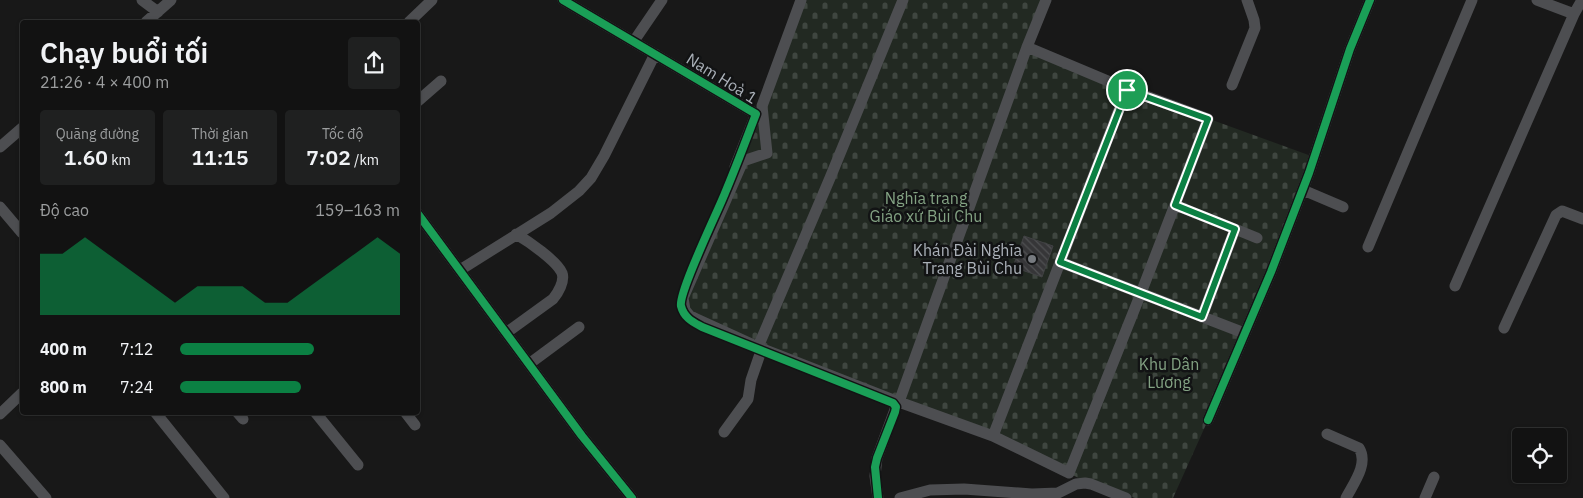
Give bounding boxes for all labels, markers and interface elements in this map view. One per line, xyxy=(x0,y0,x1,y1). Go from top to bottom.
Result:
text: Chạy buổi tối xyxy=(40,34,208,71)
button: share xyxy=(348,37,400,89)
street label: Nam Hoà 1 xyxy=(683,48,761,108)
pin xyxy=(1106,69,1148,111)
text: 21:26 · 4 × 400 m xyxy=(40,72,169,92)
icon: arrive xyxy=(1113,76,1141,104)
text: Quãng đường xyxy=(56,125,139,143)
text: Thời gian xyxy=(192,125,248,143)
text: Tốc độ xyxy=(322,125,363,143)
text: 1.60 xyxy=(64,143,108,171)
text: 11:15 xyxy=(191,143,249,171)
text: 7:02 xyxy=(306,143,351,171)
text: km xyxy=(108,151,131,169)
text: /km xyxy=(351,151,379,169)
park label: Nghĩa trang Giáo xứ Bùi Chu xyxy=(870,188,982,226)
text: Độ cao xyxy=(40,200,89,220)
text: 159–163 m xyxy=(315,200,400,220)
place label: Khán Đài Nghĩa Trang Bùi Chu xyxy=(913,240,1022,278)
marker: Khán Đài Nghĩa Trang Bùi Chu xyxy=(1026,253,1038,265)
text: 400 m xyxy=(40,339,87,359)
text: 7:12 xyxy=(120,339,153,359)
park label: Khu Dân Lương xyxy=(1139,354,1199,392)
text: 800 m xyxy=(40,377,87,397)
text: 7:24 xyxy=(120,377,153,397)
map controls xyxy=(1512,428,1567,483)
button: locate xyxy=(1512,428,1567,483)

